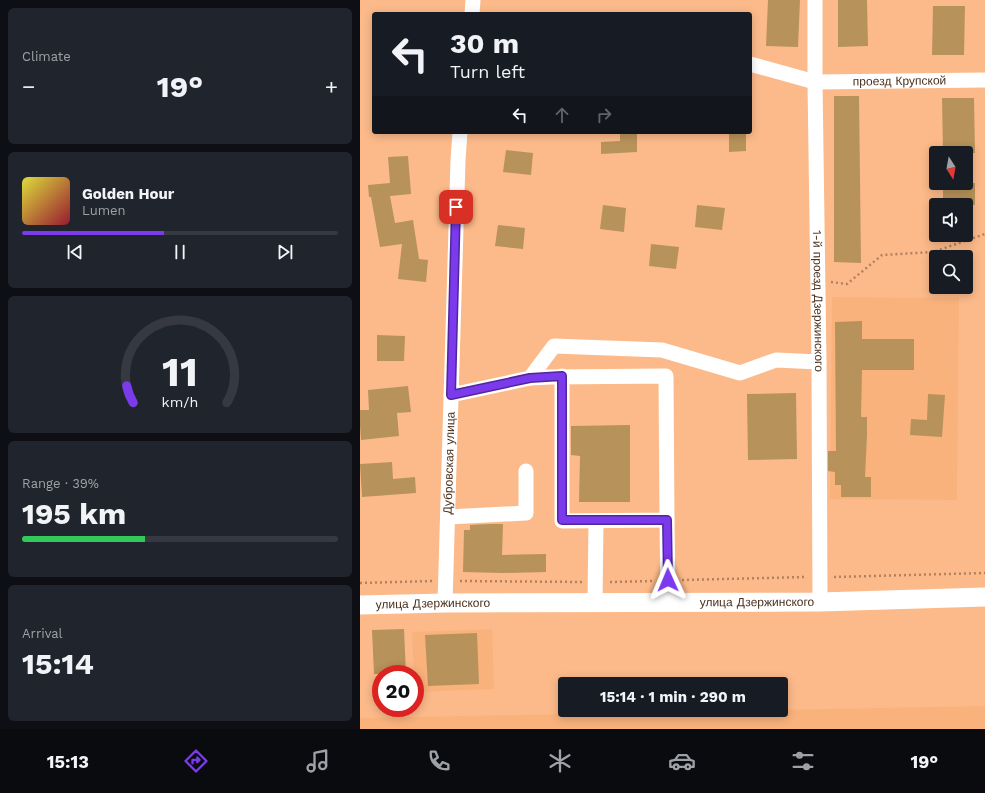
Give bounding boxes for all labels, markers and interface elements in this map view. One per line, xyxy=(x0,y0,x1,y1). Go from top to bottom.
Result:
text: 30 m xyxy=(450,27,519,60)
icon: left xyxy=(384,28,436,80)
text: Climate xyxy=(22,49,71,64)
text: Turn left xyxy=(450,61,525,82)
text: 19° xyxy=(157,69,203,104)
street label: проезд Крупской xyxy=(853,73,946,89)
text: − xyxy=(22,74,35,99)
text: + xyxy=(325,74,338,99)
icon: left xyxy=(509,104,531,126)
icon: ahead xyxy=(551,104,573,126)
icon: right xyxy=(593,104,615,126)
north arrow xyxy=(929,146,973,190)
map controls xyxy=(929,146,973,294)
text: Golden Hour xyxy=(82,185,174,203)
pin xyxy=(439,190,473,224)
icon: arrive xyxy=(445,196,467,218)
button: sound xyxy=(929,198,973,242)
text: Lumen xyxy=(82,203,126,218)
street label: 1-й проезд Дзержинского xyxy=(810,230,826,372)
icon: previous xyxy=(64,241,86,263)
icon: pause xyxy=(169,241,191,263)
icon: next xyxy=(274,241,296,263)
button: search xyxy=(929,250,973,294)
text: 11 xyxy=(162,346,198,395)
text: km/h xyxy=(162,393,198,409)
street label: Дубровская улица xyxy=(441,411,458,515)
text: Range · 39% xyxy=(22,476,99,491)
text: 195 km xyxy=(22,496,126,531)
position arrow xyxy=(647,559,689,601)
street label: улица Дзержинского xyxy=(700,595,815,609)
street label: улица Дзержинского xyxy=(375,596,491,612)
text: Arrival xyxy=(22,626,63,641)
text: 15:14 xyxy=(22,646,94,681)
speed limit sign: 20 xyxy=(372,665,424,717)
text: 15:14 · 1 min · 290 m xyxy=(600,688,746,706)
icon: directions xyxy=(182,747,210,775)
icon: music xyxy=(304,747,332,775)
icon: phone xyxy=(425,747,453,775)
icon: climate xyxy=(546,747,574,775)
icon: car xyxy=(668,747,696,775)
icon: filters xyxy=(789,747,817,775)
text: 15:13 xyxy=(47,751,89,772)
text: 19° xyxy=(910,751,938,772)

